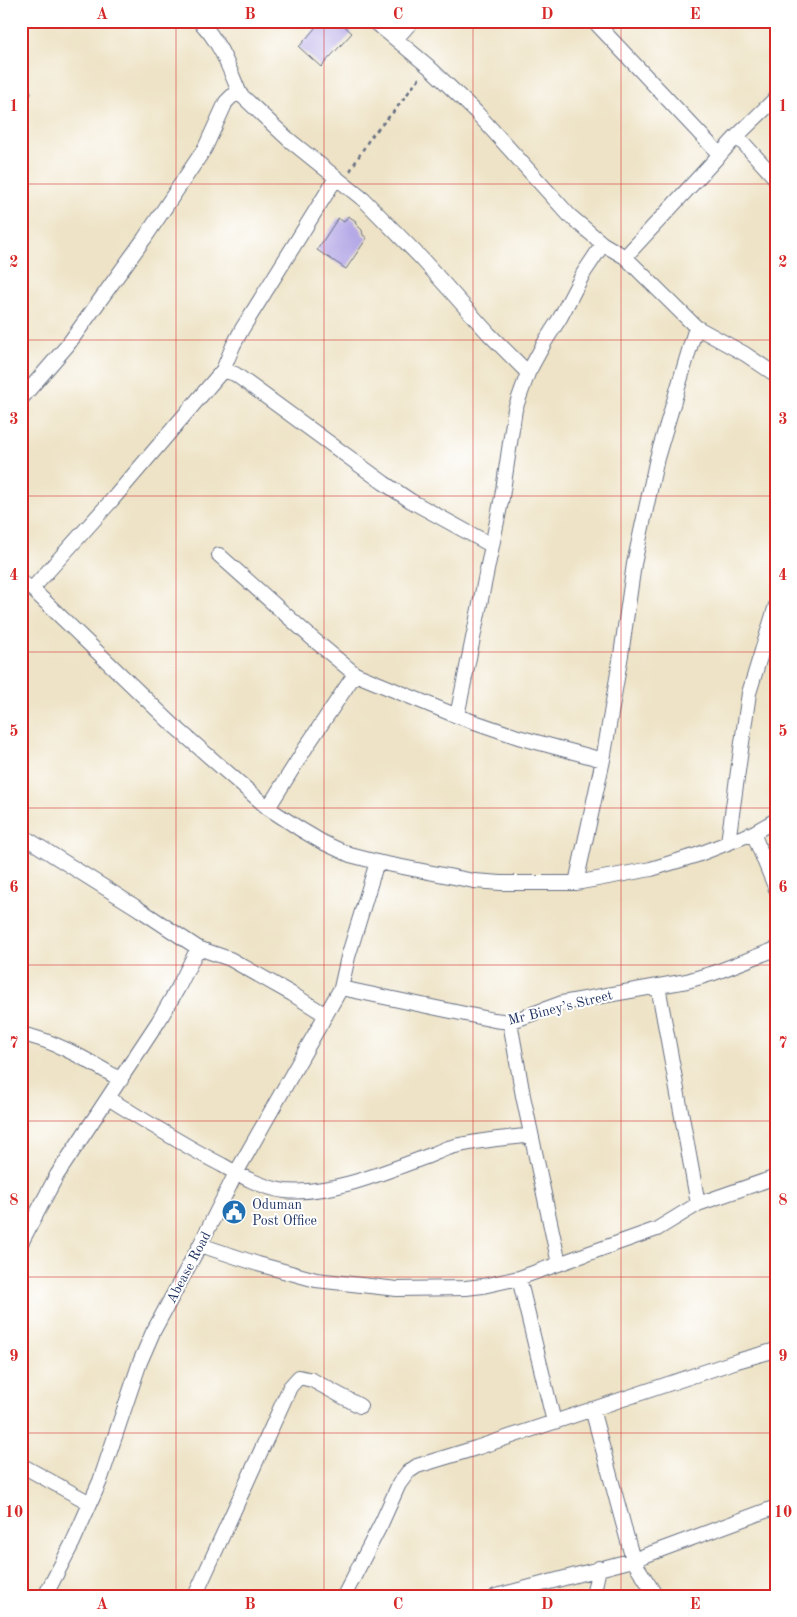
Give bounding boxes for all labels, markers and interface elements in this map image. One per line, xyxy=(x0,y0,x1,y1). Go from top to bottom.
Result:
text: A xyxy=(96,7,108,23)
text: B xyxy=(244,7,256,23)
text: C xyxy=(393,7,403,23)
text: D xyxy=(541,7,553,23)
text: E xyxy=(689,7,701,23)
text: 1 xyxy=(9,99,19,115)
text: 1 xyxy=(778,99,788,115)
text: 2 xyxy=(9,255,19,271)
text: 2 xyxy=(778,255,788,271)
text: 3 xyxy=(9,412,19,428)
text: 3 xyxy=(778,412,788,428)
text: 4 xyxy=(9,568,19,584)
text: 4 xyxy=(778,568,788,584)
text: 5 xyxy=(9,724,19,740)
text: 5 xyxy=(778,724,788,740)
text: 6 xyxy=(9,880,19,896)
text: 6 xyxy=(778,880,788,896)
street label: Mr Biney’s Street xyxy=(507,988,614,1028)
text: 7 xyxy=(9,1036,19,1052)
text: 7 xyxy=(778,1036,788,1052)
text: 8 xyxy=(9,1193,19,1209)
text: 8 xyxy=(778,1193,788,1209)
place label: Oduman Post Office xyxy=(252,1198,317,1228)
public building icon: Oduman Post Office xyxy=(221,1199,247,1225)
street label: Abease Road xyxy=(164,1229,214,1306)
text: 9 xyxy=(9,1349,19,1365)
text: 9 xyxy=(778,1349,788,1365)
text: 10 xyxy=(5,1505,23,1521)
text: 10 xyxy=(774,1505,792,1521)
text: A xyxy=(96,1597,108,1613)
text: B xyxy=(244,1597,256,1613)
text: C xyxy=(393,1597,403,1613)
text: D xyxy=(541,1597,553,1613)
text: E xyxy=(689,1597,701,1613)

